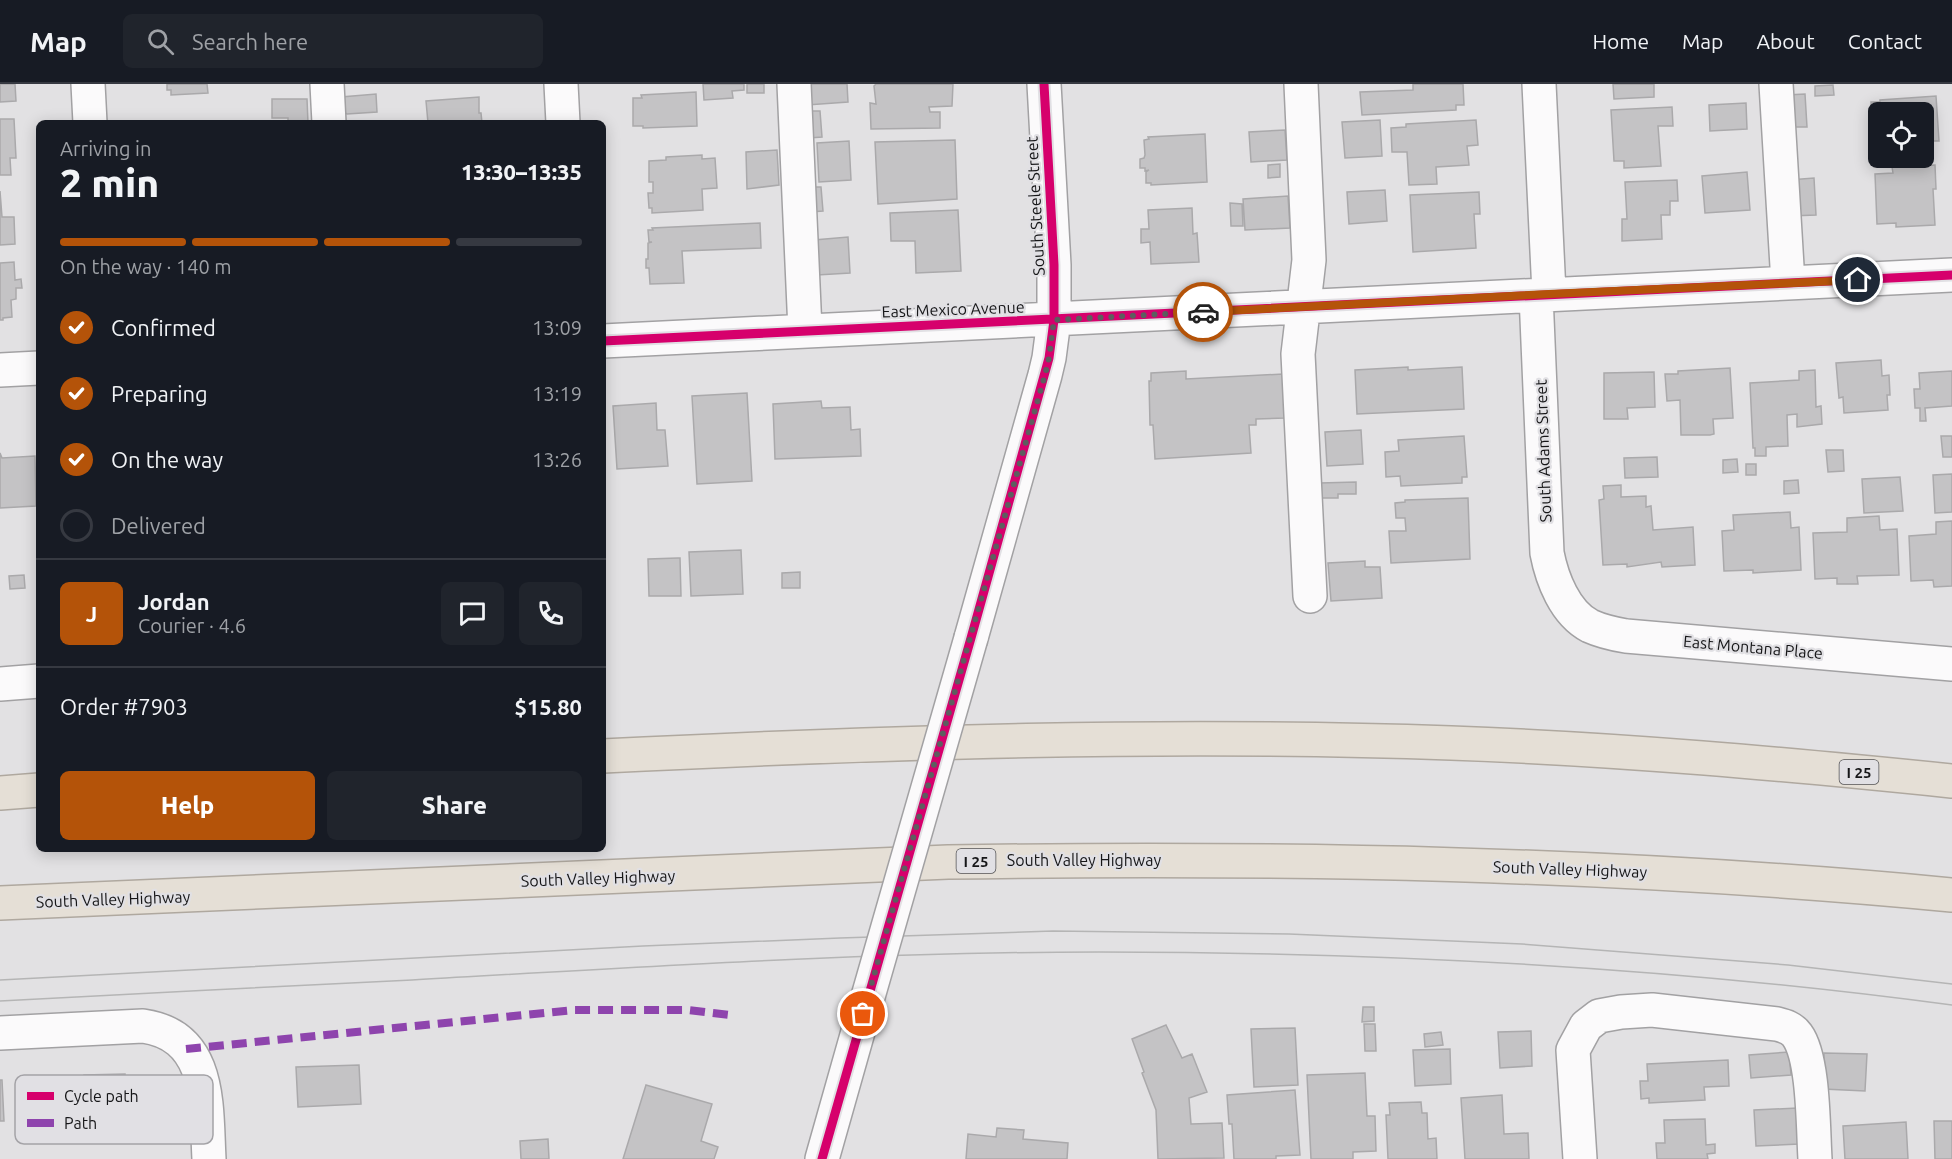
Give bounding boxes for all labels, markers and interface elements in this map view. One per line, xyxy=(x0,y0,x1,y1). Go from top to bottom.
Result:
search box xyxy=(123,14,543,68)
icon: search xyxy=(144,25,177,58)
text: Map xyxy=(30,26,87,57)
text: Search here xyxy=(192,29,308,54)
text: Home xyxy=(1592,29,1649,53)
text: Map xyxy=(1682,29,1723,53)
text: About xyxy=(1756,29,1815,53)
text: Contact xyxy=(1848,29,1922,53)
map controls xyxy=(1868,102,1934,168)
button: locate xyxy=(1868,102,1934,168)
street label: South Steele Street xyxy=(1022,135,1048,276)
text: Arriving in xyxy=(60,137,151,160)
text: 13:30–13:35 xyxy=(461,159,582,184)
text: 2 min xyxy=(60,161,159,204)
pin xyxy=(1832,254,1883,305)
text: On the way · 140 m xyxy=(60,255,232,278)
icon: home xyxy=(1841,263,1874,296)
courier xyxy=(1173,282,1233,342)
icon: car xyxy=(1187,296,1220,329)
street label: East Mexico Avenue xyxy=(881,298,1025,320)
icon: check xyxy=(60,311,93,344)
text: Confirmed xyxy=(111,315,216,340)
text: 13:09 xyxy=(532,316,582,339)
icon: check xyxy=(60,377,93,410)
street label: South Adams Street xyxy=(1531,379,1554,523)
text: Preparing xyxy=(111,381,208,406)
text: 13:19 xyxy=(532,382,582,405)
icon: check xyxy=(60,443,93,476)
text: On the way xyxy=(111,447,223,472)
text: 13:26 xyxy=(532,448,582,471)
text: Delivered xyxy=(111,513,206,538)
button: chat xyxy=(441,582,504,645)
button: phone xyxy=(519,582,582,645)
text: Jordan xyxy=(138,589,210,614)
text: J xyxy=(86,601,97,626)
text: Courier · 4.6 xyxy=(138,614,246,637)
street label: East Montana Place xyxy=(1682,632,1824,662)
text: Order #7903 xyxy=(60,694,188,719)
text: $15.80 xyxy=(515,694,582,719)
road number: I 25 xyxy=(1840,760,1878,784)
button: Help xyxy=(60,771,315,840)
button: Share xyxy=(327,771,582,840)
road number: I 25 xyxy=(956,849,996,873)
street label: South Valley Highway xyxy=(1007,851,1161,869)
street label: South Valley Highway xyxy=(1493,857,1648,881)
street label: South Valley Highway xyxy=(521,866,676,890)
street label: South Valley Highway xyxy=(36,887,191,911)
pin xyxy=(837,988,888,1039)
icon: bag xyxy=(846,997,879,1030)
legend xyxy=(15,1075,213,1144)
text: Cycle path xyxy=(64,1087,139,1105)
text: Path xyxy=(64,1114,97,1132)

